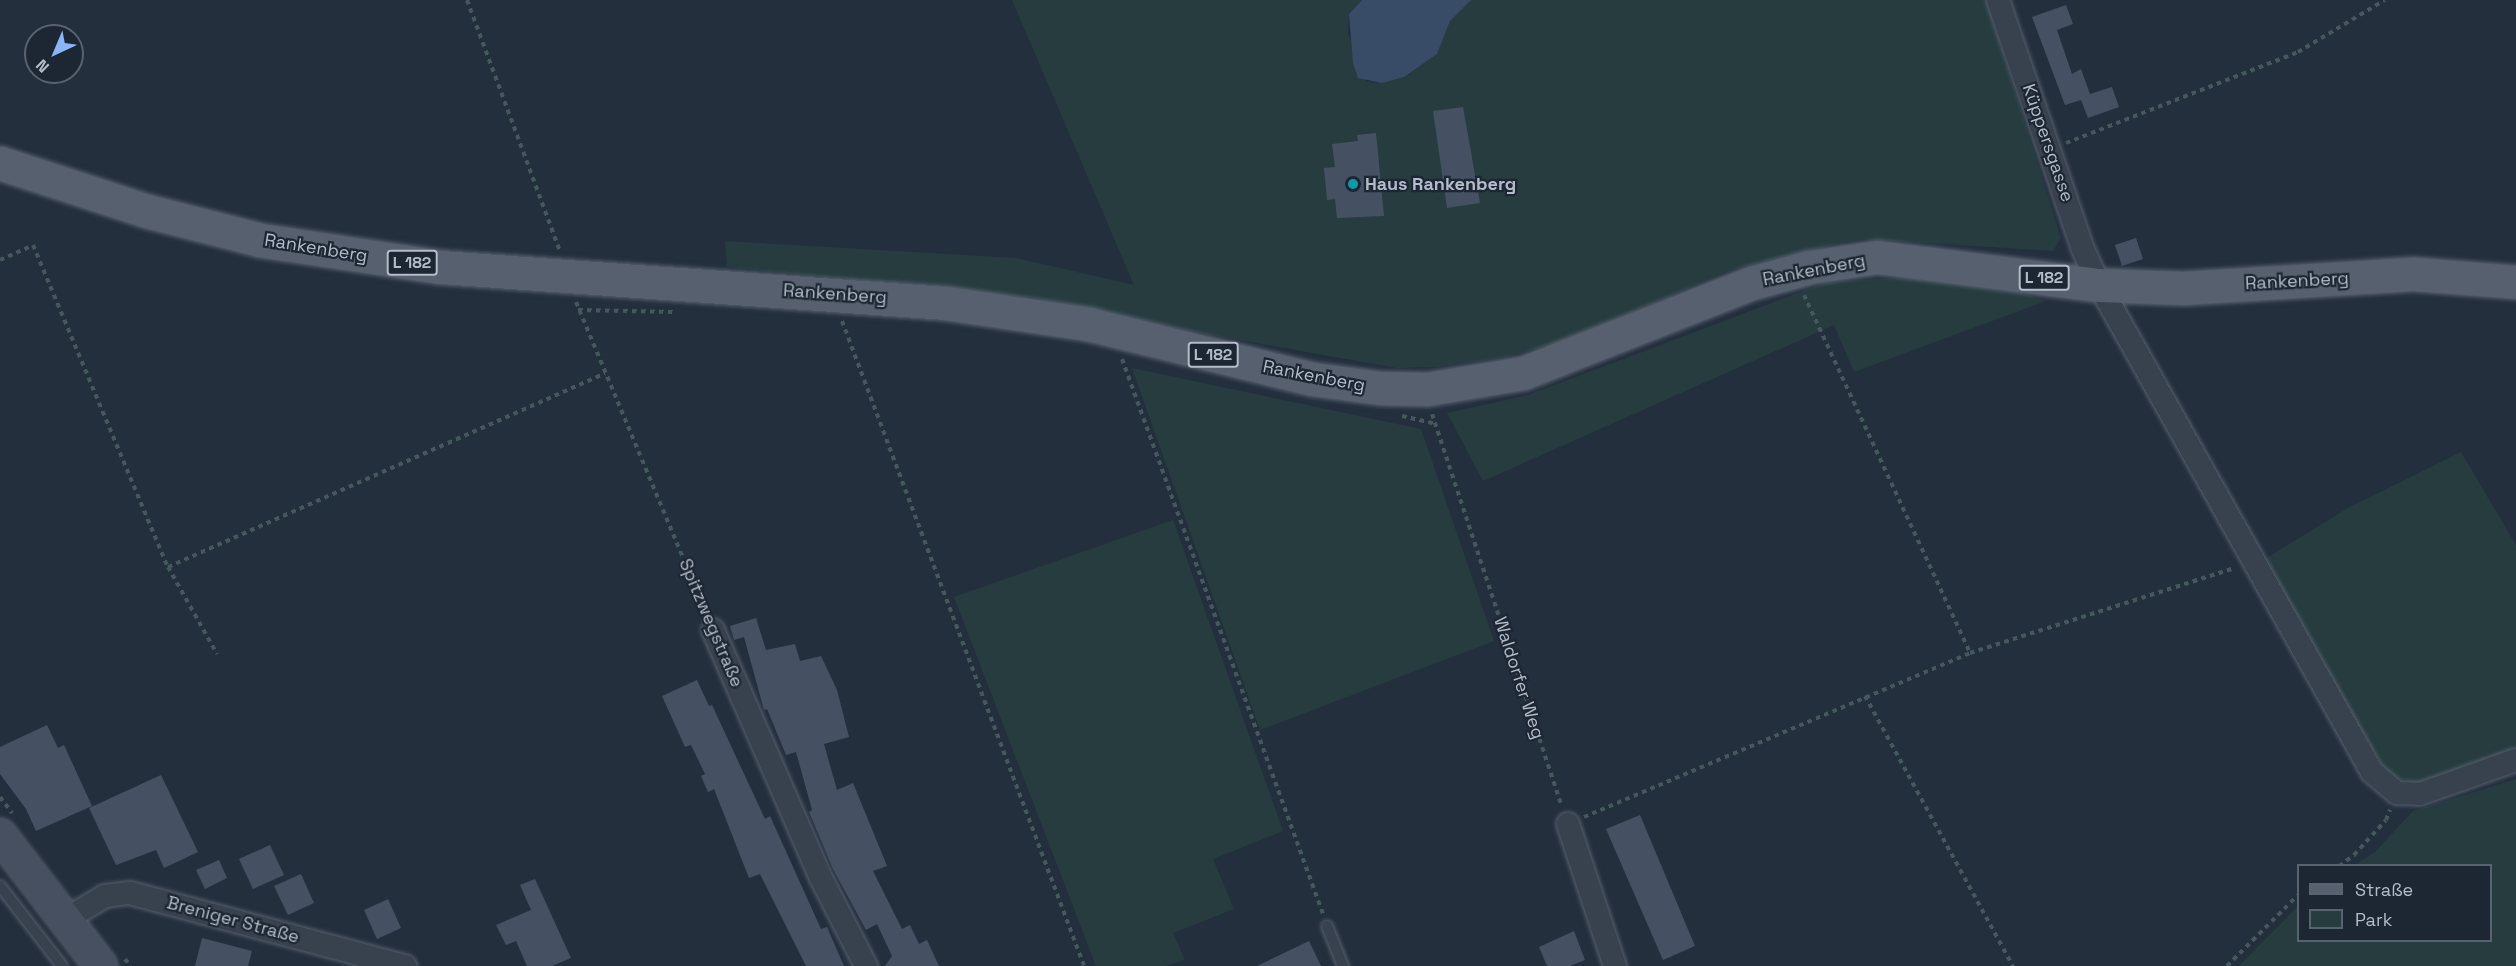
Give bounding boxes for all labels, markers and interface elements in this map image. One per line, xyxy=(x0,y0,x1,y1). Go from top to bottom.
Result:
north arrow xyxy=(24,24,84,84)
text: N xyxy=(31,55,54,77)
street label: Küppersgasse xyxy=(2018,81,2078,205)
place label: Haus Rankenberg xyxy=(1365,173,1516,195)
marker: Haus Rankenberg xyxy=(1346,177,1360,191)
street label: Rankenberg xyxy=(263,229,369,267)
street label: Rankenberg xyxy=(1761,249,1867,291)
road number: L 182 xyxy=(385,250,439,276)
road number: L 182 xyxy=(2017,265,2071,291)
street label: Rankenberg xyxy=(2245,267,2349,295)
street label: Rankenberg xyxy=(782,280,888,308)
road number: L 182 xyxy=(1186,342,1240,368)
street label: Rankenberg xyxy=(1261,355,1367,397)
street label: Spitzwegstraße xyxy=(674,555,748,691)
street label: Waldorfer Weg xyxy=(1489,614,1549,742)
legend xyxy=(2297,864,2492,942)
text: Straße xyxy=(2355,878,2413,901)
street label: Breniger Straße xyxy=(164,892,302,948)
text: Park xyxy=(2355,908,2392,931)

